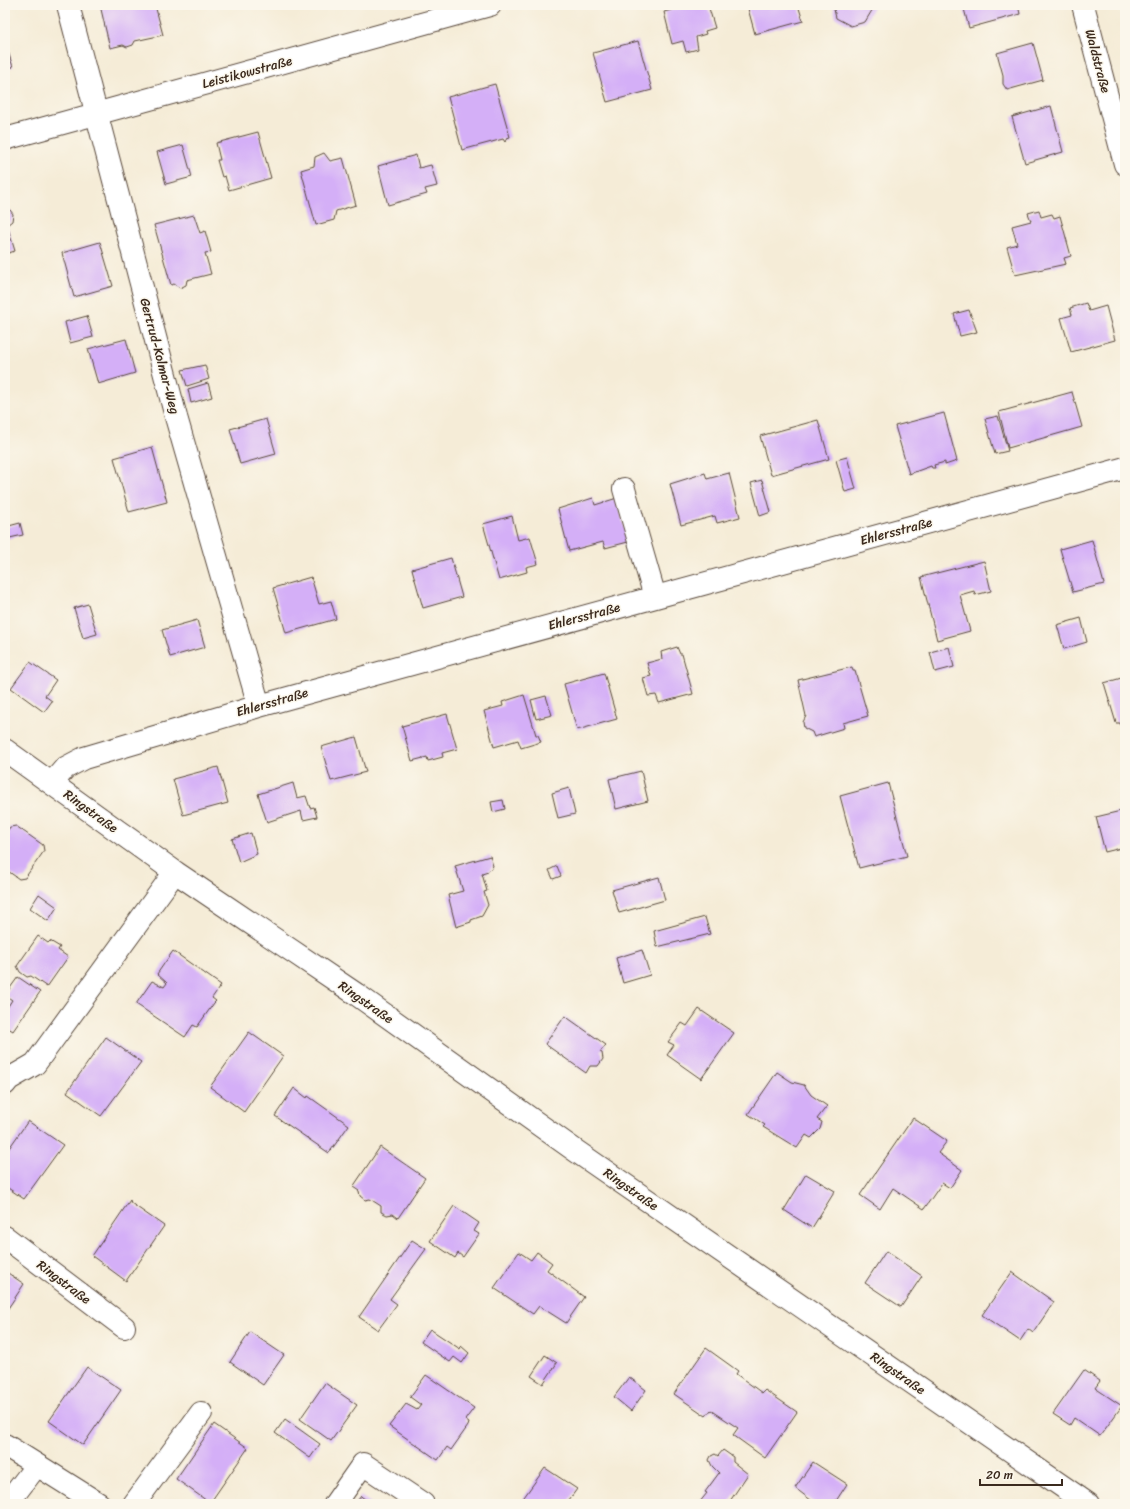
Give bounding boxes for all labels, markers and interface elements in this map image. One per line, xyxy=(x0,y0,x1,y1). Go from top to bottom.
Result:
street label: Waldstraße xyxy=(1078,27,1118,95)
street label: Leistikowstraße xyxy=(199,49,295,95)
street label: Gertrud-Kolmar-Weg xyxy=(133,295,187,417)
street label: Ehlersstraße xyxy=(857,510,935,552)
street label: Ehlersstraße xyxy=(545,595,623,637)
street label: Ehlersstraße xyxy=(233,681,311,723)
street label: Ringstraße xyxy=(59,783,123,839)
street label: Ringstraße xyxy=(334,974,398,1030)
street label: Ringstraße xyxy=(599,1161,663,1217)
street label: Ringstraße xyxy=(32,1254,96,1310)
street label: Ringstraße xyxy=(866,1345,930,1401)
scale bar xyxy=(980,1461,1062,1487)
text: 20 m xyxy=(986,1464,1013,1486)

